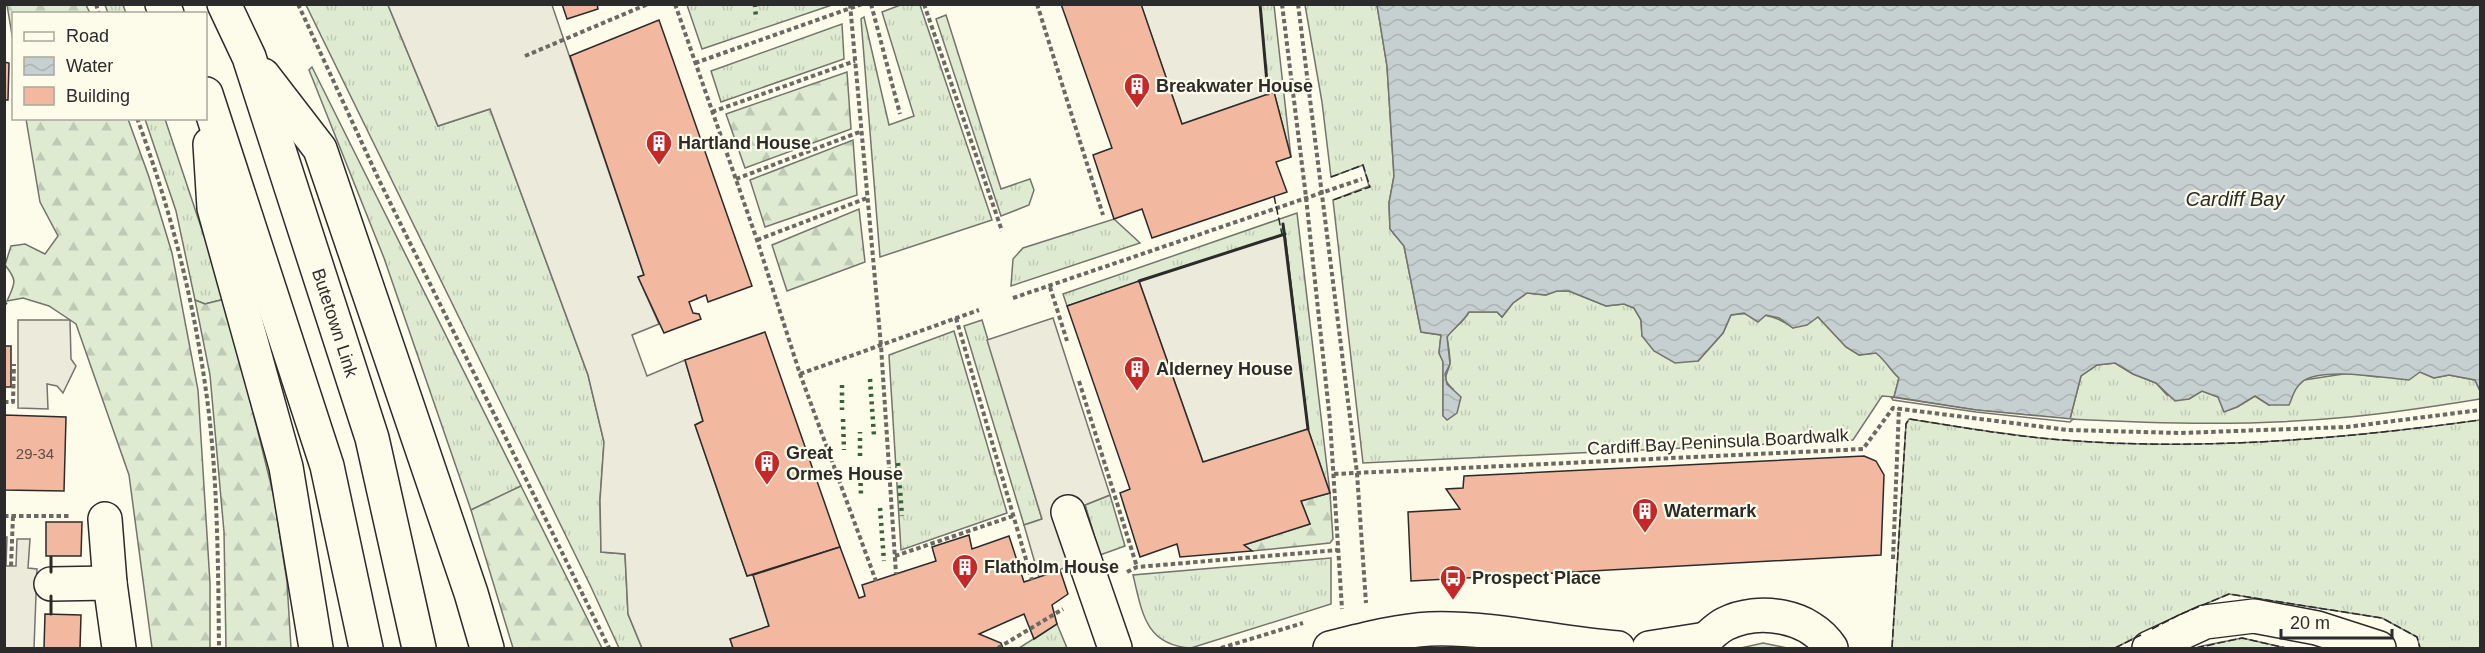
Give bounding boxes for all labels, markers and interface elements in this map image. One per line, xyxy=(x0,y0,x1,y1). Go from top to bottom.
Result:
legend xyxy=(12,12,207,120)
text: Road xyxy=(66,26,109,46)
text: Water xyxy=(66,56,113,76)
building icon: Breakwater House xyxy=(1122,71,1152,109)
place label: Breakwater House xyxy=(1156,76,1313,96)
text: Building xyxy=(66,86,130,106)
building icon: Hartland House xyxy=(644,128,674,166)
place label: Hartland House xyxy=(678,133,811,153)
water label: Cardiff Bay xyxy=(2186,188,2285,210)
street label: Butetown Link xyxy=(308,266,362,381)
building icon: Alderney House xyxy=(1122,354,1152,392)
place label: Alderney House xyxy=(1156,359,1293,379)
street label: Cardiff Bay Peninsula Boardwalk xyxy=(1587,425,1850,459)
place label: Great Ormes House xyxy=(786,443,903,484)
house number: 29-34 xyxy=(16,445,54,462)
building icon: Great Ormes House xyxy=(752,448,782,486)
building icon: Watermark xyxy=(1630,496,1660,534)
place label: Watermark xyxy=(1664,501,1757,521)
building icon: Flatholm House xyxy=(950,552,980,590)
place label: Flatholm House xyxy=(984,557,1119,577)
bus stop icon: Prospect Place xyxy=(1438,563,1468,601)
place label: Prospect Place xyxy=(1472,568,1601,588)
scale bar xyxy=(2281,602,2392,640)
text: 20 m xyxy=(2290,613,2330,633)

